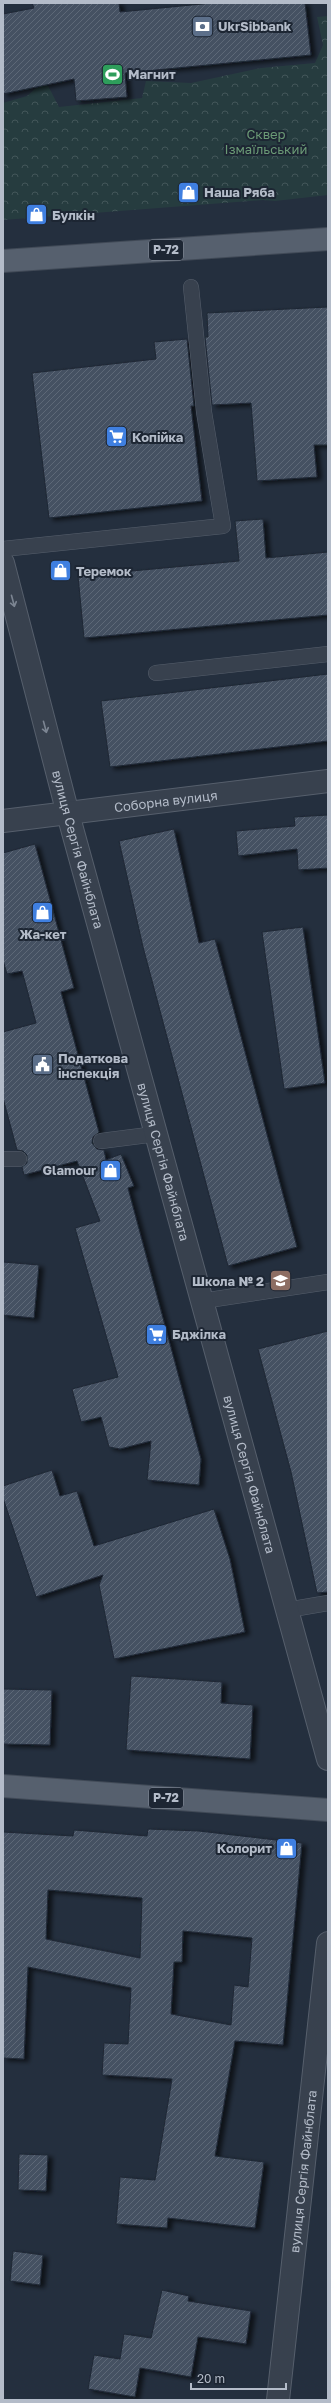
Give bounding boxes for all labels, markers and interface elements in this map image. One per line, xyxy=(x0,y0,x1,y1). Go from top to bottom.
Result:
bank icon: UkrSibbank xyxy=(190,13,216,39)
place label: UkrSibbank xyxy=(218,18,292,34)
sports icon: Магнит xyxy=(99,61,125,87)
place label: Магнит xyxy=(128,66,176,82)
park label: Сквер Ізмаїльський xyxy=(225,126,307,157)
shop icon: Наша Ряба xyxy=(175,179,201,205)
place label: Наша Ряба xyxy=(204,184,275,200)
shop icon: Булкін xyxy=(23,202,49,228)
place label: Булкін xyxy=(52,207,95,223)
road number: Р-72 xyxy=(149,240,183,260)
supermarket icon: Копійка xyxy=(104,424,130,450)
place label: Копійка xyxy=(132,429,184,445)
shop icon: Теремок xyxy=(47,558,73,584)
place label: Теремок xyxy=(76,563,132,579)
one-way arrow xyxy=(10,594,17,607)
one-way arrow xyxy=(42,720,50,733)
street label: вулиця Сергія Файнблата xyxy=(49,768,107,930)
street label: Соборна вулиця xyxy=(113,787,218,815)
shop icon: Жа-кет xyxy=(30,899,56,925)
place label: Жа-кет xyxy=(19,926,67,942)
place label: Податкова інспекція xyxy=(58,1050,128,1081)
public building icon: Податкова інспекція xyxy=(29,1052,55,1078)
street label: вулиця Сергія Файнблата xyxy=(134,1081,193,1243)
shop icon: Glamour xyxy=(98,1157,124,1183)
place label: Glamour xyxy=(43,1162,96,1178)
school or university icon: Школа № 2 xyxy=(267,1268,293,1294)
place label: Школа № 2 xyxy=(192,1273,264,1289)
supermarket icon: Бджілка xyxy=(143,1321,169,1347)
place label: Бджілка xyxy=(172,1326,226,1342)
street label: вулиця Сергія Файнблата xyxy=(220,1393,279,1555)
road number: Р-72 xyxy=(149,1788,183,1808)
shop icon: Колорит xyxy=(274,1835,300,1861)
place label: Колорит xyxy=(217,1840,272,1856)
street label: вулиця Сергія Файнблата xyxy=(286,2089,320,2253)
scale bar xyxy=(191,2365,286,2391)
text: 20 m xyxy=(197,2371,225,2386)

